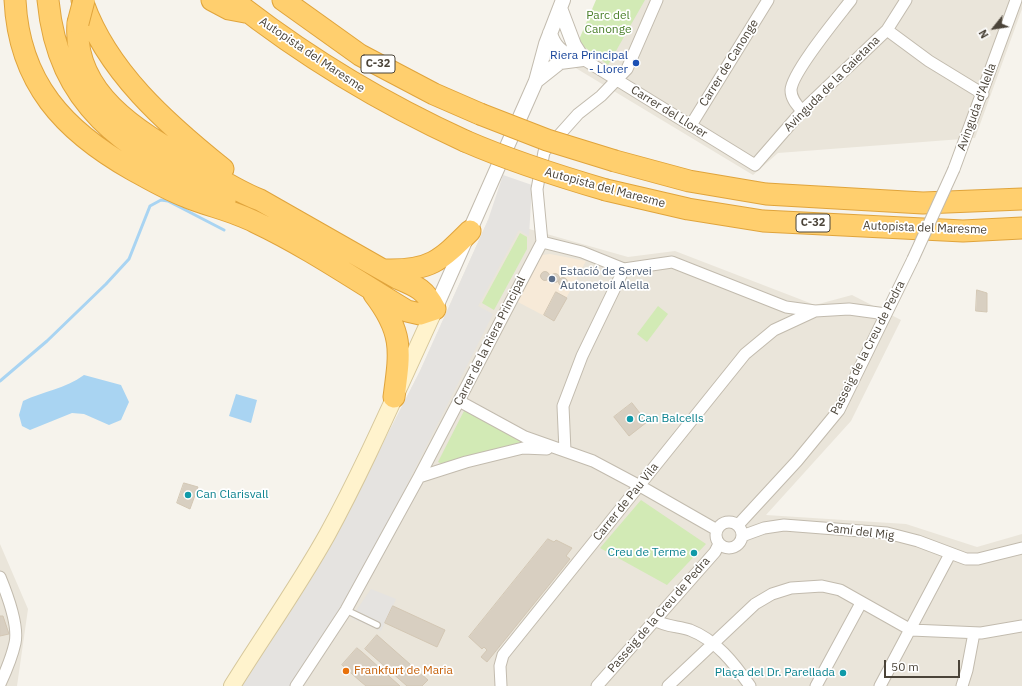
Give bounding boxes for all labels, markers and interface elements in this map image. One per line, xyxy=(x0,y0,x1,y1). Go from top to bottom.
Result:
north arrow xyxy=(974,8,1014,48)
park label: Parc del Canonge xyxy=(584,9,632,37)
street label: Autopista del Maresme xyxy=(256,14,368,96)
street label: Carrer de Canonge xyxy=(696,17,762,109)
text: N xyxy=(976,27,992,41)
street label: Avinguda de la Gaietana xyxy=(781,33,883,135)
place label: Riera Principal - Llorer xyxy=(550,49,628,77)
road number: C-32 xyxy=(361,55,395,73)
marker: Riera Principal - Llorer xyxy=(631,58,641,68)
street label: Avinguda d'Alella xyxy=(954,61,1000,153)
street label: Carrer del Llorer xyxy=(628,83,710,141)
street label: Autopista del Maresme xyxy=(543,165,667,211)
road number: C-32 xyxy=(796,214,830,232)
street label: Autopista del Maresme xyxy=(863,219,987,237)
place label: Estació de Servei Autonetoil Alella xyxy=(560,265,652,293)
street label: Carrer de la Riera Principal xyxy=(451,274,529,408)
marker: Estació de Servei Autonetoil Alella xyxy=(547,274,557,284)
street label: Passeig de la Creu de Pedra xyxy=(828,279,908,417)
place label: Can Balcells xyxy=(638,412,704,426)
marker: Can Balcells xyxy=(625,414,635,424)
street label: Carrer de Pau Vila xyxy=(590,460,662,544)
place label: Can Clarisvall xyxy=(196,488,268,502)
marker: Can Clarisvall xyxy=(183,490,193,500)
street label: Camí del Mig xyxy=(825,521,895,543)
place label: Creu de Terme xyxy=(607,546,686,560)
marker: Creu de Terme xyxy=(689,548,699,558)
street label: Passeig de la Creu de Pedra xyxy=(605,554,713,676)
scale bar xyxy=(886,652,962,678)
text: 50 m xyxy=(891,659,919,674)
place label: Frankfurt de Maria xyxy=(354,664,453,678)
marker: Frankfurt de Maria xyxy=(341,666,351,676)
place label: Plaça del Dr. Parellada xyxy=(715,666,835,680)
marker: Plaça del Dr. Parellada xyxy=(838,668,848,678)

